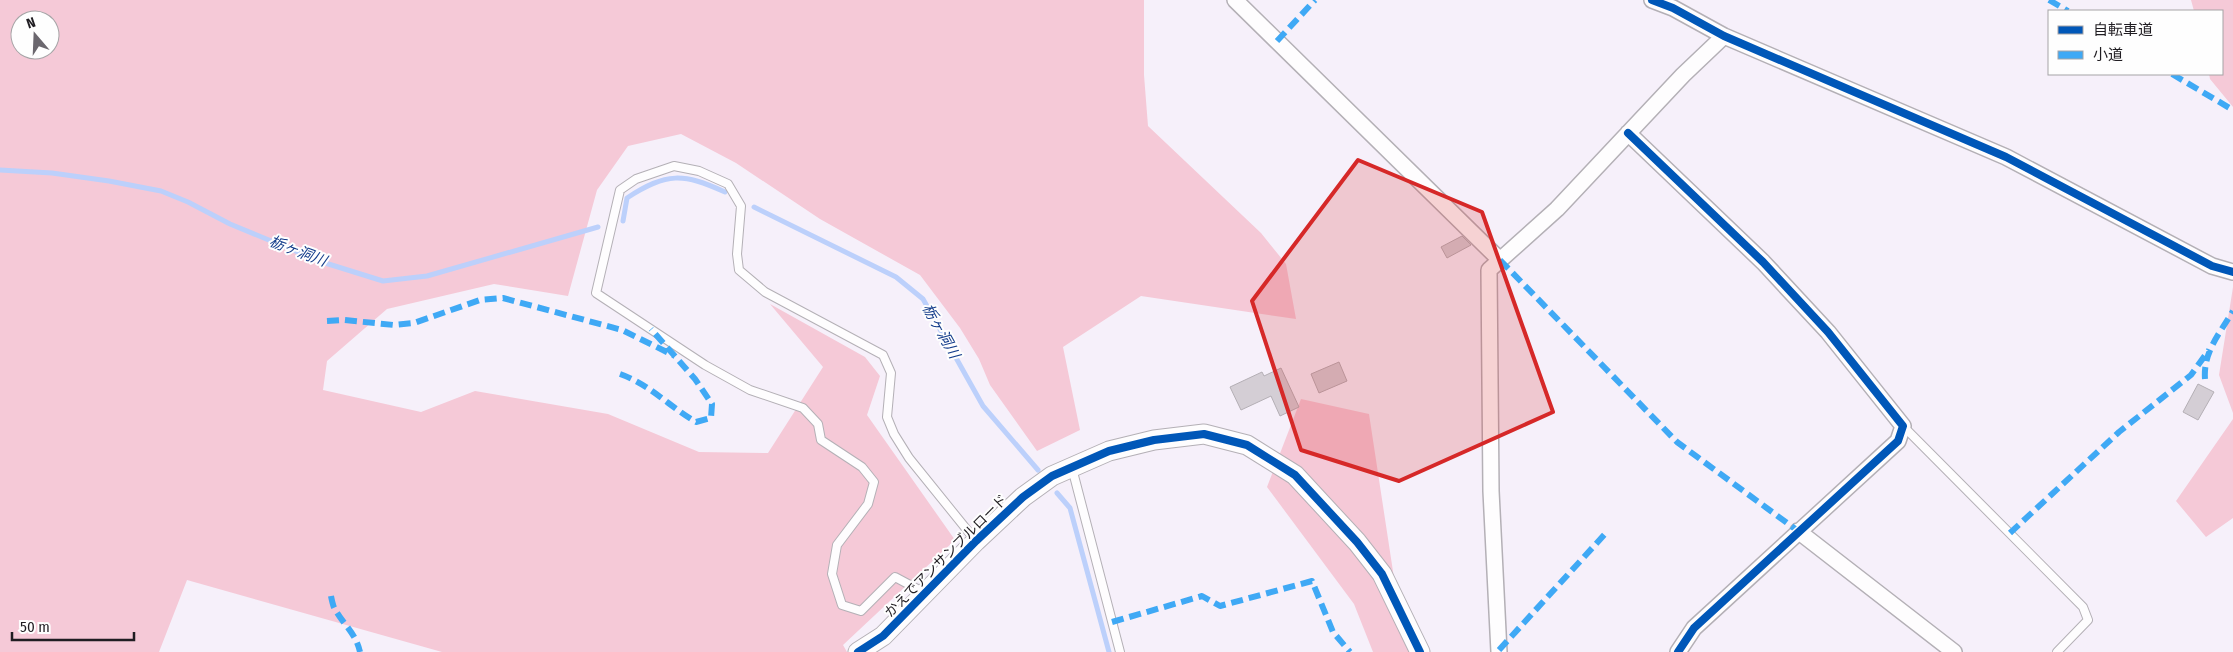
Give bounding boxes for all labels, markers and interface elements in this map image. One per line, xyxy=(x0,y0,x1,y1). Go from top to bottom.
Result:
north arrow xyxy=(10,10,60,60)
legend xyxy=(2048,10,2223,75)
text: N xyxy=(24,14,38,33)
text: 自転車道 xyxy=(2093,21,2153,39)
text: 小道 xyxy=(2093,46,2123,64)
water label: 栃ヶ洞川 xyxy=(267,232,331,271)
water label: 栃ヶ洞川 xyxy=(919,300,964,363)
street label: かえでアンサンブルロード xyxy=(881,491,1011,621)
scale bar xyxy=(12,610,135,642)
text: 50 m xyxy=(20,618,50,636)

